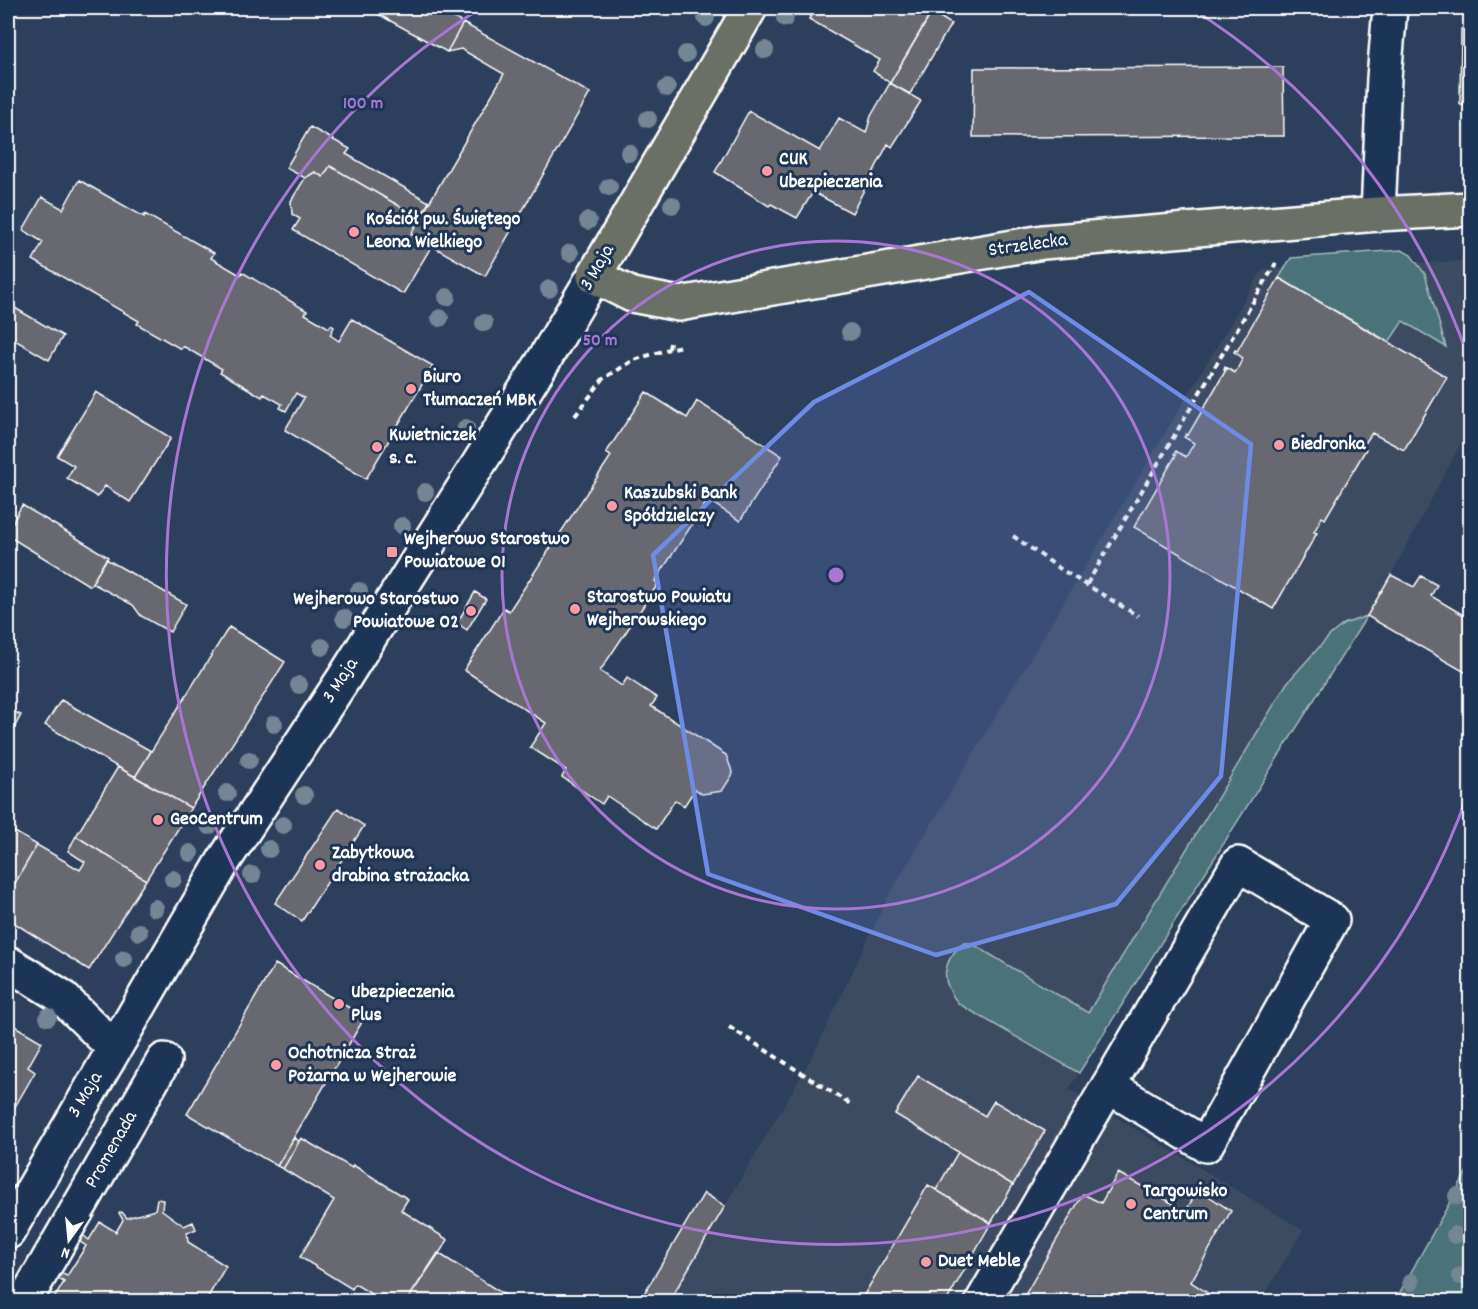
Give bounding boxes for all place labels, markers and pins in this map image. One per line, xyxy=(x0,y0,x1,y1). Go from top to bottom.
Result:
place label: CUK Ubezpieczenia xyxy=(779,146,883,197)
marker: CUK Ubezpieczenia xyxy=(760,164,774,178)
place label: Kościół pw. Świętego Leona Wielkiego xyxy=(366,206,521,257)
marker: Kościół pw. Świętego Leona Wielkiego xyxy=(347,225,361,239)
place label: Biuro Tłumaczeń MBK xyxy=(423,364,537,415)
marker: Biuro Tłumaczeń MBK xyxy=(404,382,418,396)
place label: Kwietniczek s. c. xyxy=(389,422,477,473)
place label: Biedronka xyxy=(1291,431,1366,459)
marker: Biedronka xyxy=(1272,438,1286,452)
marker: Kwietniczek s. c. xyxy=(370,440,384,454)
place label: Kaszubski Bank Spółdzielczy xyxy=(624,480,737,531)
marker: Kaszubski Bank Spółdzielczy xyxy=(605,499,619,513)
place label: Wejherowo Starostwo Powiatowe 01 xyxy=(404,526,570,577)
marker: Wejherowo Starostwo Powiatowe 01 xyxy=(385,545,399,559)
centre of rings xyxy=(826,565,846,585)
place label: Starostwo Powiatu Wejherowskiego xyxy=(587,584,731,635)
place label: Wejherowo Starostwo Powiatowe 02 xyxy=(293,586,459,637)
marker: Starostwo Powiatu Wejherowskiego xyxy=(568,602,582,616)
marker: Wejherowo Starostwo Powiatowe 02 xyxy=(464,604,478,618)
place label: GeoCentrum xyxy=(170,806,263,834)
marker: GeoCentrum xyxy=(151,813,165,827)
place label: Zabytkowa drabina strażacka xyxy=(332,840,470,891)
marker: Zabytkowa drabina strażacka xyxy=(313,858,327,872)
place label: Ubezpieczenia Plus xyxy=(351,979,455,1030)
marker: Ubezpieczenia Plus xyxy=(332,997,346,1011)
place label: Ochotnicza Straż Pożarna w Wejherowie xyxy=(288,1040,456,1091)
marker: Ochotnicza Straż Pożarna w Wejherowie xyxy=(269,1058,283,1072)
place label: Targowisko Centrum xyxy=(1143,1178,1228,1229)
marker: Targowisko Centrum xyxy=(1124,1197,1138,1211)
place label: Duet Meble xyxy=(938,1248,1021,1276)
marker: Duet Meble xyxy=(919,1255,933,1269)

